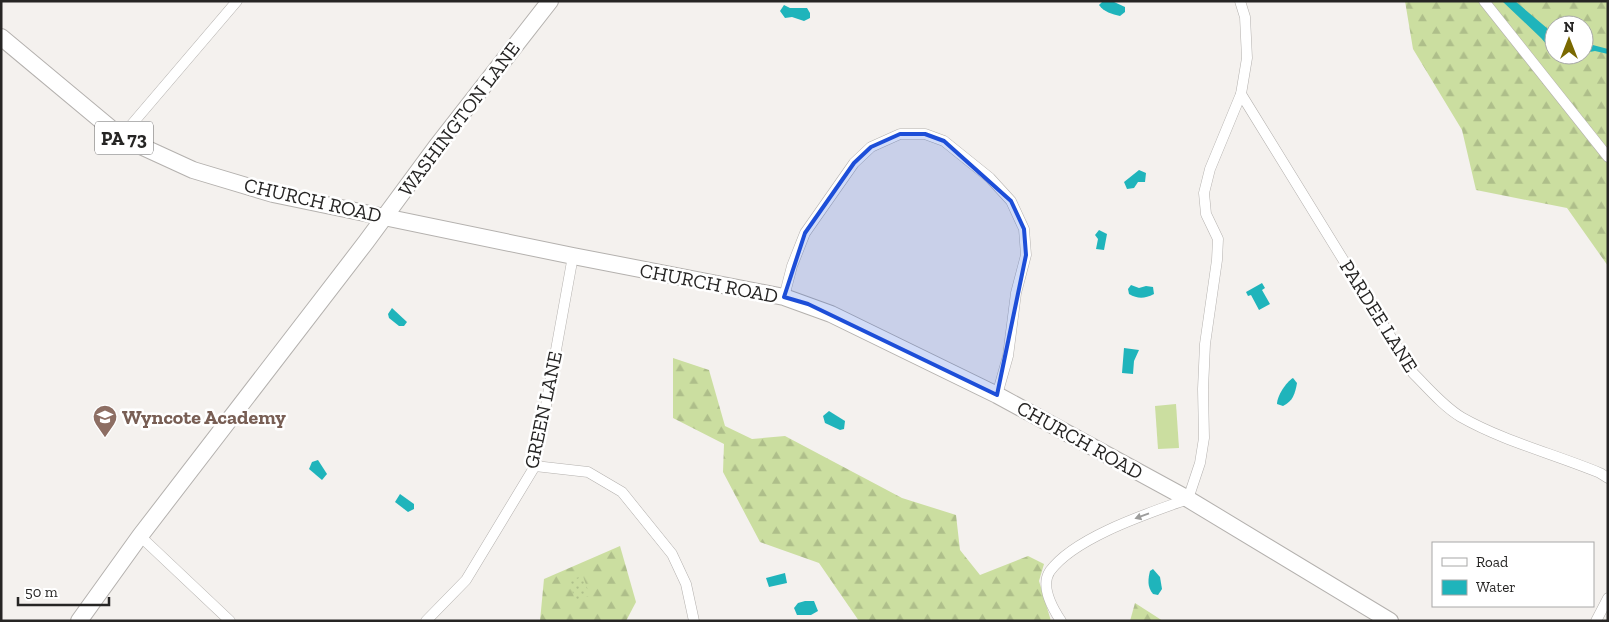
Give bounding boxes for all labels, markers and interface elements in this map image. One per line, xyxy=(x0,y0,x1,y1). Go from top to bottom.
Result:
north arrow xyxy=(1544,15,1594,65)
text: N xyxy=(1564,19,1575,36)
street label: WASHINGTON LANE xyxy=(393,37,525,201)
road number: PA 73 xyxy=(95,122,153,154)
street label: CHURCH ROAD xyxy=(242,173,384,227)
street label: PARDEE LANE xyxy=(1335,255,1423,377)
street label: CHURCH ROAD xyxy=(638,258,780,308)
street label: GREEN LANE xyxy=(519,349,567,471)
street label: CHURCH ROAD xyxy=(1013,395,1147,485)
school or university icon: Wyncote Academy xyxy=(92,404,118,438)
place label: Wyncote Academy xyxy=(122,405,286,429)
one-way arrow xyxy=(1134,512,1149,520)
legend xyxy=(1432,542,1594,607)
text: Road xyxy=(1476,553,1509,571)
scale bar xyxy=(18,574,109,606)
text: Water xyxy=(1476,578,1516,596)
text: 50 m xyxy=(25,583,58,601)

